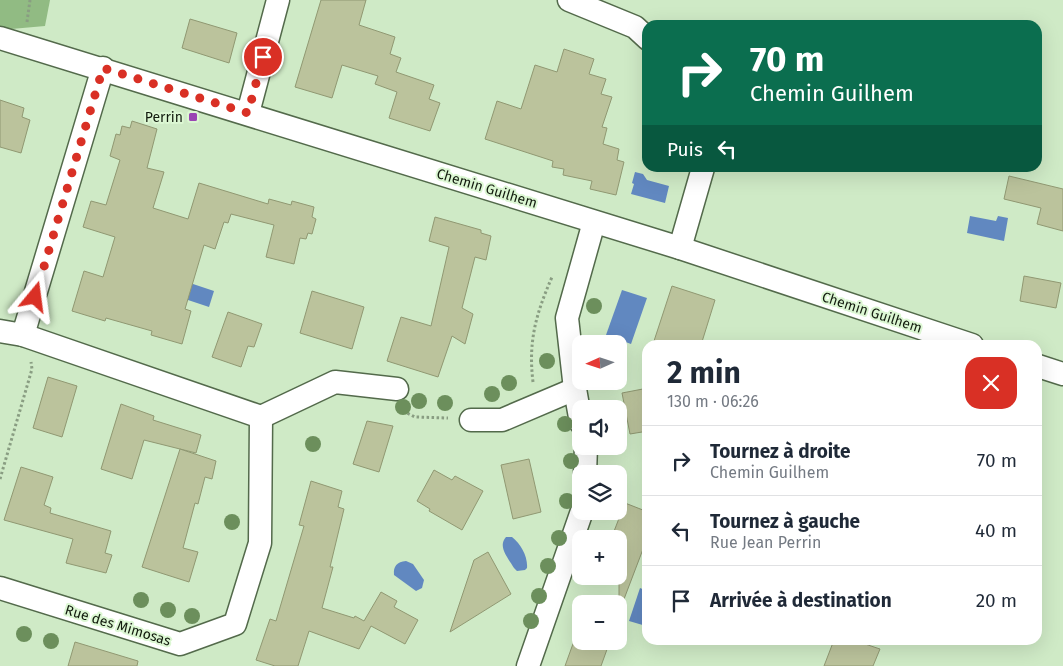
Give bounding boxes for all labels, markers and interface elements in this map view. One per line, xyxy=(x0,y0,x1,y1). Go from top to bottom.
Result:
pin xyxy=(242,36,284,78)
text: 70 m xyxy=(750,38,824,80)
icon: right xyxy=(667,40,732,105)
icon: arrive xyxy=(249,43,277,71)
text: Chemin Guilhem xyxy=(750,80,914,107)
place label: Perrin xyxy=(145,109,183,126)
marker: Perrin xyxy=(187,111,199,123)
icon: left xyxy=(713,135,741,163)
text: Puis xyxy=(667,138,703,161)
street label: Chemin Guilhem xyxy=(435,165,539,212)
position arrow xyxy=(8,270,60,322)
street label: Chemin Guilhem xyxy=(820,288,924,337)
north arrow xyxy=(572,335,628,390)
map controls xyxy=(572,335,627,650)
text: 2 min xyxy=(667,355,741,391)
button: close xyxy=(965,357,1017,409)
text: 130 m · 06:26 xyxy=(667,392,759,411)
button: sound xyxy=(572,400,627,455)
text: Tournez à droite xyxy=(710,440,851,463)
icon: right xyxy=(667,447,695,475)
text: 70 m xyxy=(977,449,1017,472)
text: Chemin Guilhem xyxy=(710,463,829,482)
button: layers xyxy=(572,465,627,520)
text: Tournez à gauche xyxy=(710,510,860,533)
icon: left xyxy=(667,517,695,545)
text: 40 m xyxy=(975,519,1017,542)
button: + xyxy=(572,530,627,585)
text: Rue Jean Perrin xyxy=(710,533,822,552)
icon: arrive xyxy=(667,587,695,615)
text: Arrivée à destination xyxy=(710,589,892,612)
text: 20 m xyxy=(976,589,1017,612)
button: − xyxy=(572,595,627,650)
street label: Rue des Mimosas xyxy=(63,601,173,650)

